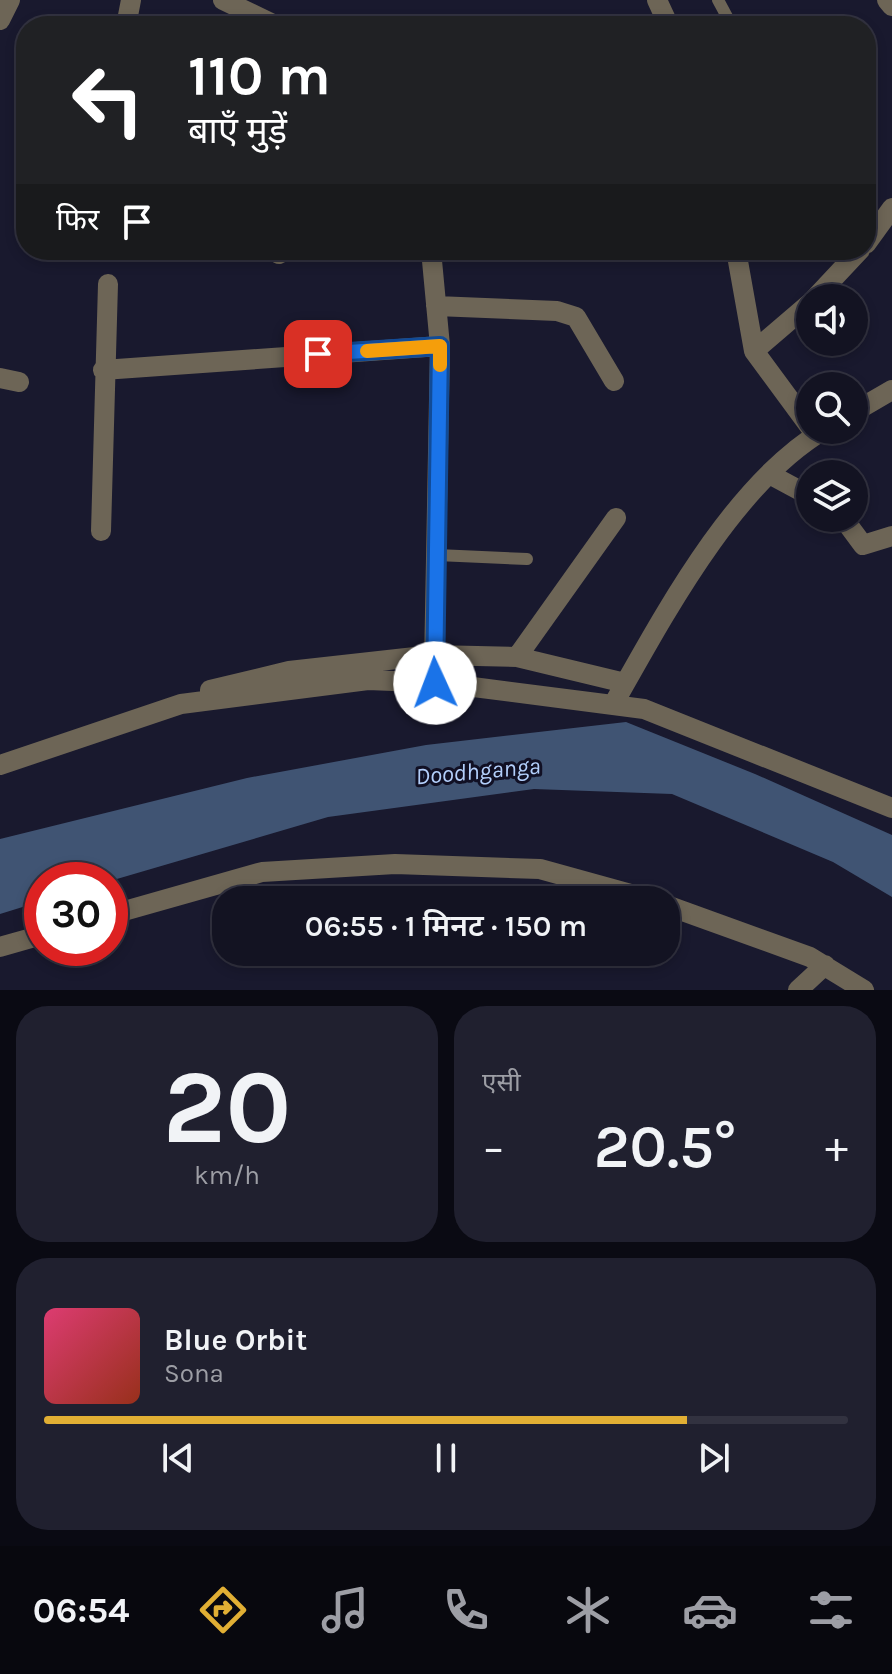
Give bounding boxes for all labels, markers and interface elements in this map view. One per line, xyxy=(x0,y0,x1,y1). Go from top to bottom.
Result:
text: 110 m xyxy=(188,43,331,108)
icon: left xyxy=(56,48,160,152)
text: बाएँ मुड़ें xyxy=(188,110,287,152)
icon: arrive xyxy=(115,200,159,244)
text: फिर xyxy=(56,202,99,238)
map controls xyxy=(796,284,868,532)
button: sound xyxy=(796,284,868,356)
pin xyxy=(284,320,352,388)
icon: arrive xyxy=(296,332,340,376)
button: search xyxy=(796,372,868,444)
button: layers xyxy=(796,460,868,532)
position arrow xyxy=(393,641,477,725)
water label: Doodhganga xyxy=(414,752,542,790)
speed limit sign: 30 xyxy=(24,862,128,966)
text: 06:55 · 1 मिनट · 150 m xyxy=(305,908,587,944)
text: 20 xyxy=(163,1047,291,1168)
text: एसी xyxy=(482,1067,521,1098)
text: 20.5° xyxy=(594,1112,736,1182)
text: − xyxy=(482,1122,505,1173)
text: + xyxy=(825,1122,848,1173)
text: km/h xyxy=(194,1160,260,1191)
text: Blue Orbit xyxy=(164,1322,307,1358)
text: Sona xyxy=(164,1358,224,1389)
icon: previous xyxy=(156,1436,200,1480)
icon: pause xyxy=(424,1436,468,1480)
icon: next xyxy=(692,1436,736,1480)
icon: directions xyxy=(195,1582,251,1638)
icon: music xyxy=(317,1582,373,1638)
icon: phone xyxy=(438,1582,494,1638)
icon: climate xyxy=(560,1582,616,1638)
icon: car xyxy=(682,1582,738,1638)
icon: filters xyxy=(803,1582,859,1638)
text: 06:54 xyxy=(33,1589,130,1631)

